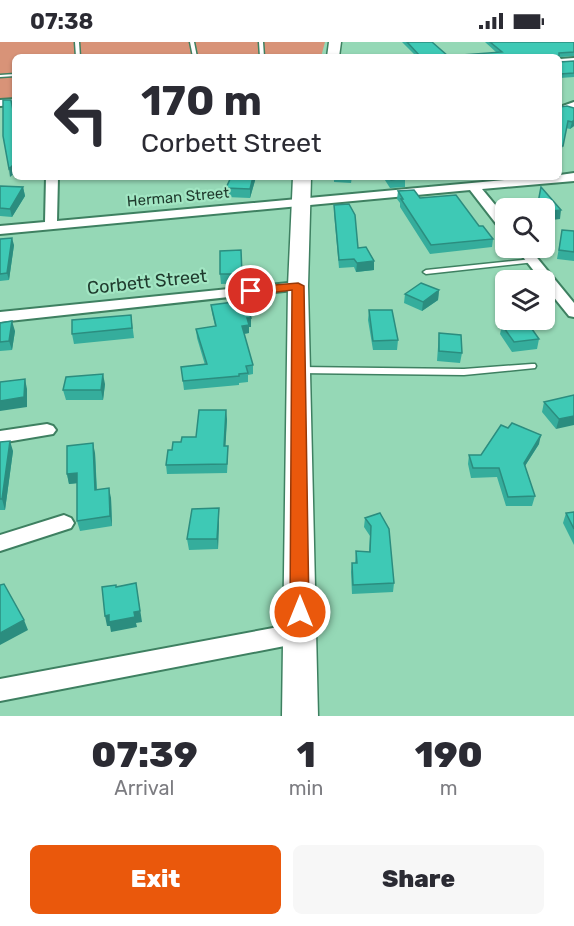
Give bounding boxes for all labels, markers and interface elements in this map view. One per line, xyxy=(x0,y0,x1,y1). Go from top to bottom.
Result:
text: 07:38 xyxy=(30,8,93,35)
text: 170 m xyxy=(141,76,262,126)
icon: left xyxy=(42,78,120,156)
text: Corbett Street xyxy=(141,127,322,159)
street label: Herman Street xyxy=(126,184,230,210)
map controls xyxy=(495,198,555,330)
button: search xyxy=(495,198,555,258)
street label: Corbett Street xyxy=(86,265,208,299)
pin xyxy=(225,265,276,316)
button: layers xyxy=(495,270,555,330)
icon: arrive xyxy=(234,274,267,307)
position arrow xyxy=(268,580,332,644)
text: 07:39 xyxy=(91,733,198,776)
text: 1 xyxy=(297,733,316,776)
text: 190 xyxy=(415,733,483,776)
text: Arrival xyxy=(114,776,174,800)
text: min xyxy=(289,776,324,800)
text: m xyxy=(440,776,458,800)
button: Exit xyxy=(30,845,281,914)
button: Share xyxy=(293,845,544,914)

